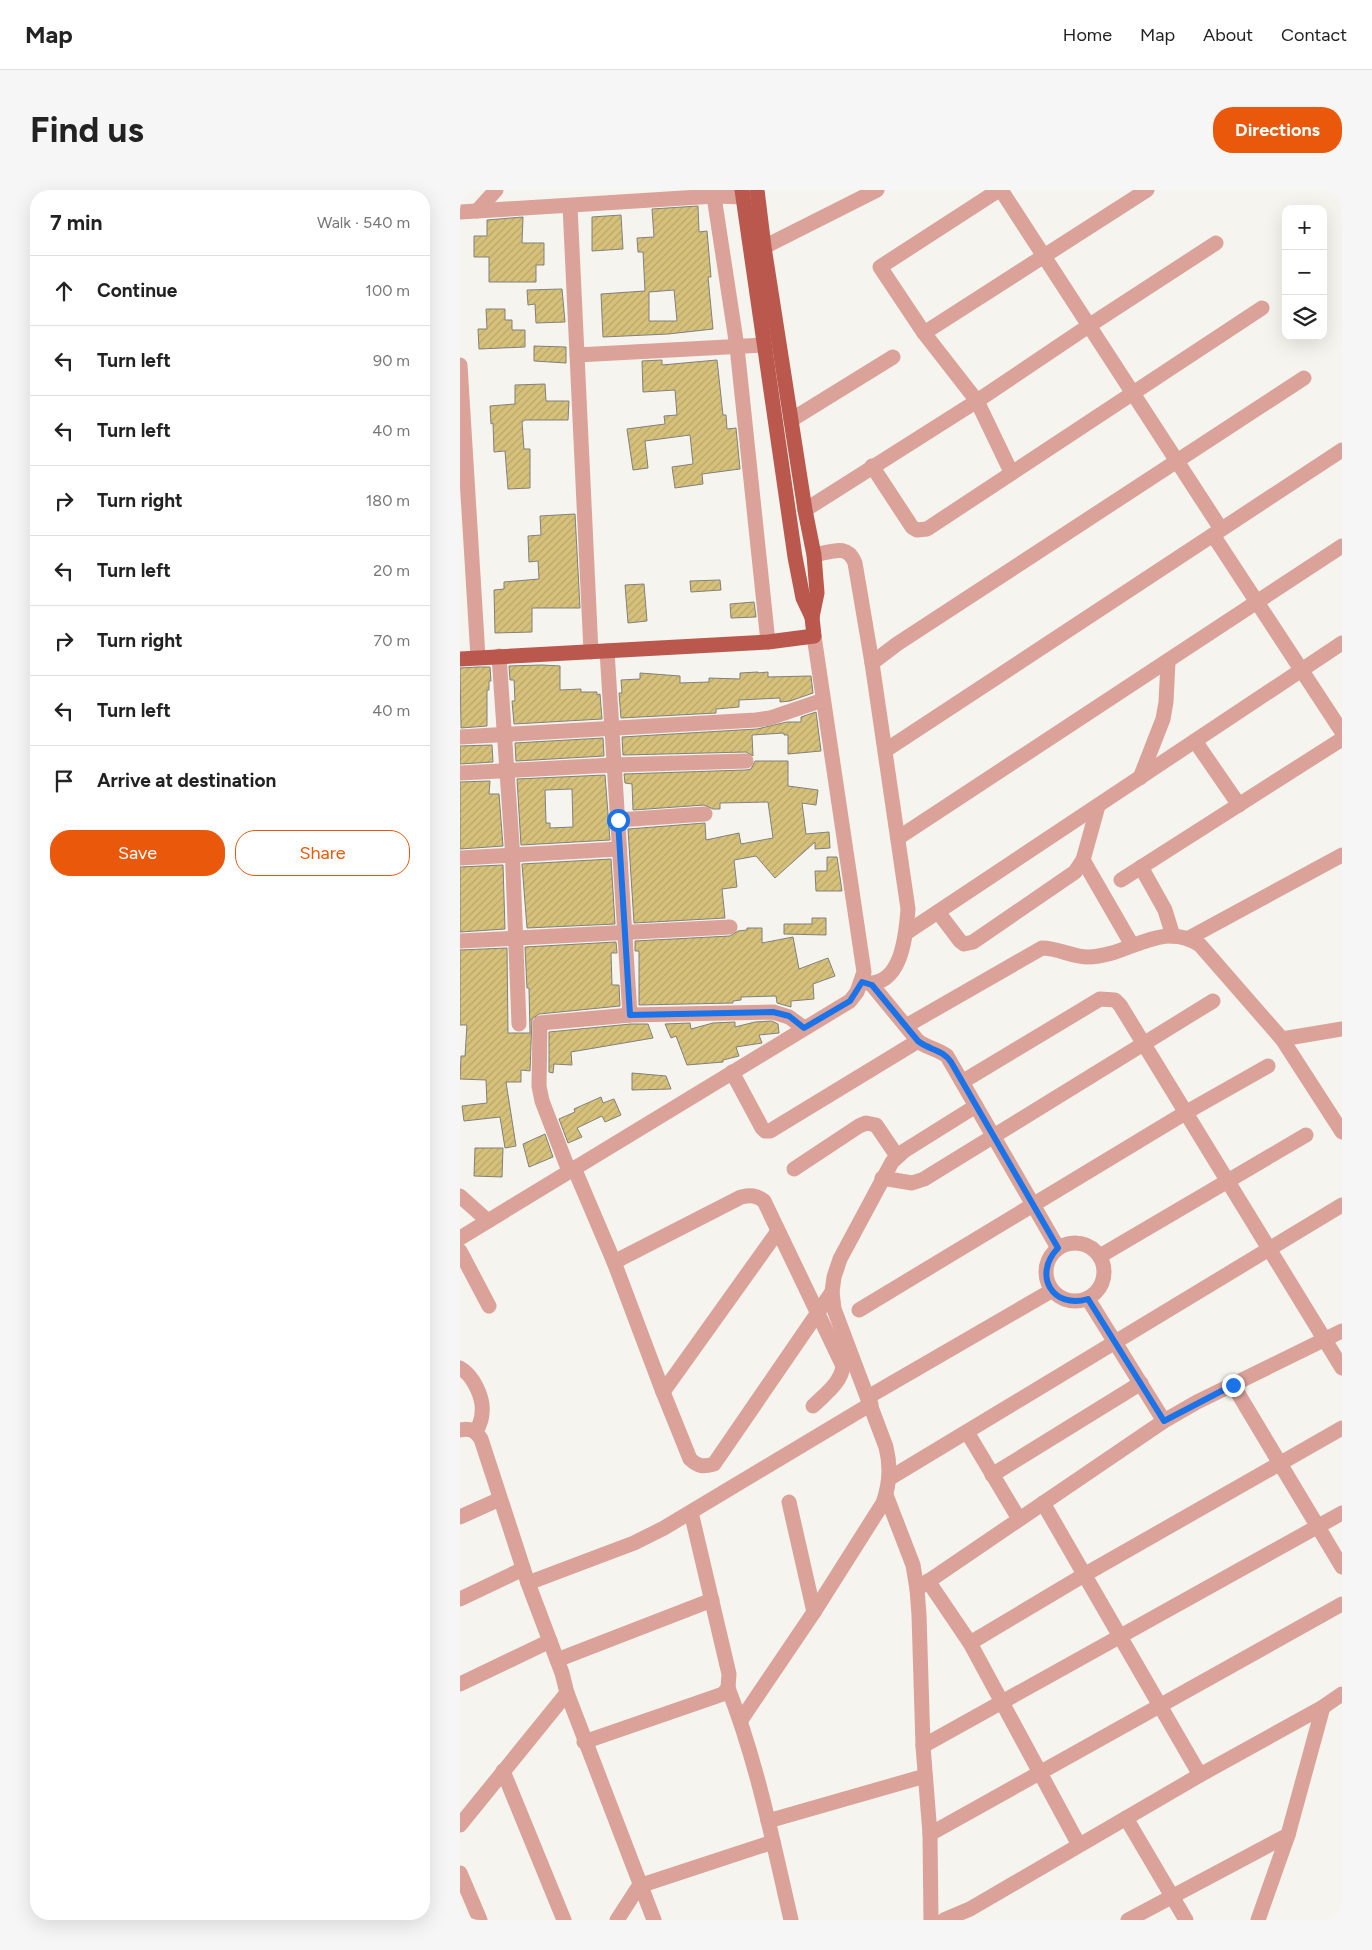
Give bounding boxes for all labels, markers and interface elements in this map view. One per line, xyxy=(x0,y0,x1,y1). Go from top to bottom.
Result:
text: Map xyxy=(25,20,73,49)
text: Home xyxy=(1063,24,1112,46)
text: Map xyxy=(1140,24,1175,46)
text: About xyxy=(1203,24,1253,46)
text: Contact xyxy=(1281,24,1347,46)
button: Directions xyxy=(1213,107,1342,153)
text: Find us xyxy=(30,109,144,151)
map controls xyxy=(1282,205,1327,340)
button: + xyxy=(1282,205,1327,250)
text: 7 min xyxy=(50,210,102,235)
text: Walk · 540 m xyxy=(317,213,410,232)
button: − xyxy=(1282,250,1327,295)
icon: ahead xyxy=(50,277,78,305)
text: Continue xyxy=(97,279,177,302)
text: 100 m xyxy=(365,281,410,300)
button: layers xyxy=(1282,295,1327,340)
icon: left xyxy=(50,347,78,375)
text: Turn left xyxy=(97,349,171,372)
text: 90 m xyxy=(373,351,410,370)
icon: left xyxy=(50,417,78,445)
text: Turn left xyxy=(97,419,171,442)
text: 40 m xyxy=(372,421,410,440)
icon: right xyxy=(50,487,78,515)
text: Turn right xyxy=(97,489,183,512)
text: 180 m xyxy=(366,491,410,510)
icon: left xyxy=(50,557,78,585)
text: Turn left xyxy=(97,559,171,582)
text: 20 m xyxy=(373,561,410,580)
icon: right xyxy=(50,627,78,655)
text: Turn right xyxy=(97,629,183,652)
text: 70 m xyxy=(374,631,410,650)
icon: left xyxy=(50,697,78,725)
text: Turn left xyxy=(97,699,171,722)
text: 40 m xyxy=(372,701,410,720)
icon: arrive xyxy=(50,767,78,795)
text: Arrive at destination xyxy=(97,769,276,792)
route start xyxy=(607,809,630,832)
button: Save xyxy=(50,830,225,876)
button: Share xyxy=(235,830,410,876)
route end xyxy=(1222,1374,1245,1397)

